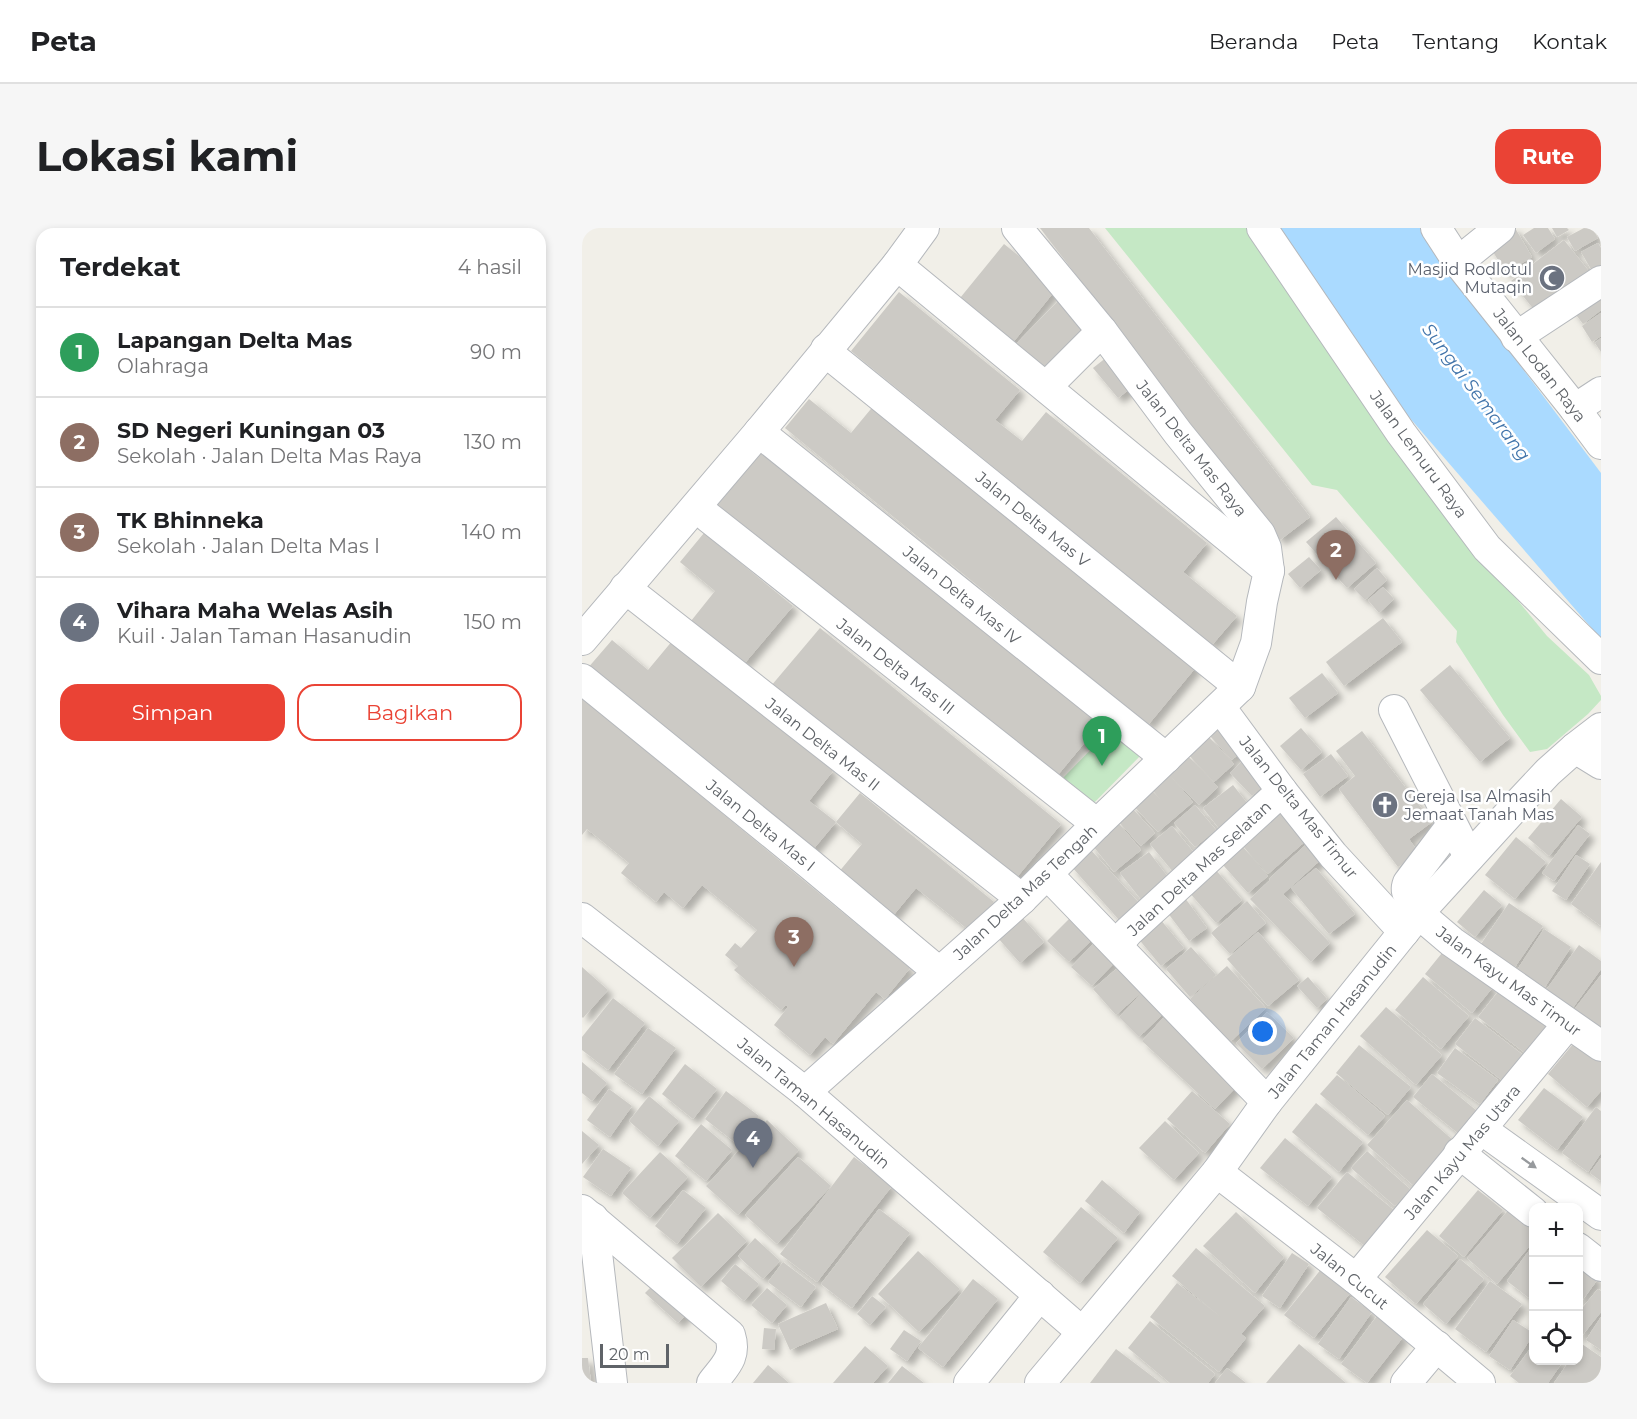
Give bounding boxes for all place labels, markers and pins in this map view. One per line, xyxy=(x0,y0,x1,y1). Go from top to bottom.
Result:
place label: Masjid Rodlotul Mutaqin xyxy=(1407,260,1532,297)
mosque icon: Masjid Rodlotul Mutaqin xyxy=(1537,263,1567,293)
pin: 2 xyxy=(1316,530,1356,580)
pin: 1 xyxy=(1082,716,1122,766)
place label: Gereja Isa Almasih Jemaat Tanah Mas xyxy=(1403,787,1554,824)
church icon: Gereja Isa Almasih Jemaat Tanah Mas xyxy=(1370,790,1400,820)
pin: 3 xyxy=(774,918,814,967)
pin: 4 xyxy=(734,1118,772,1168)

